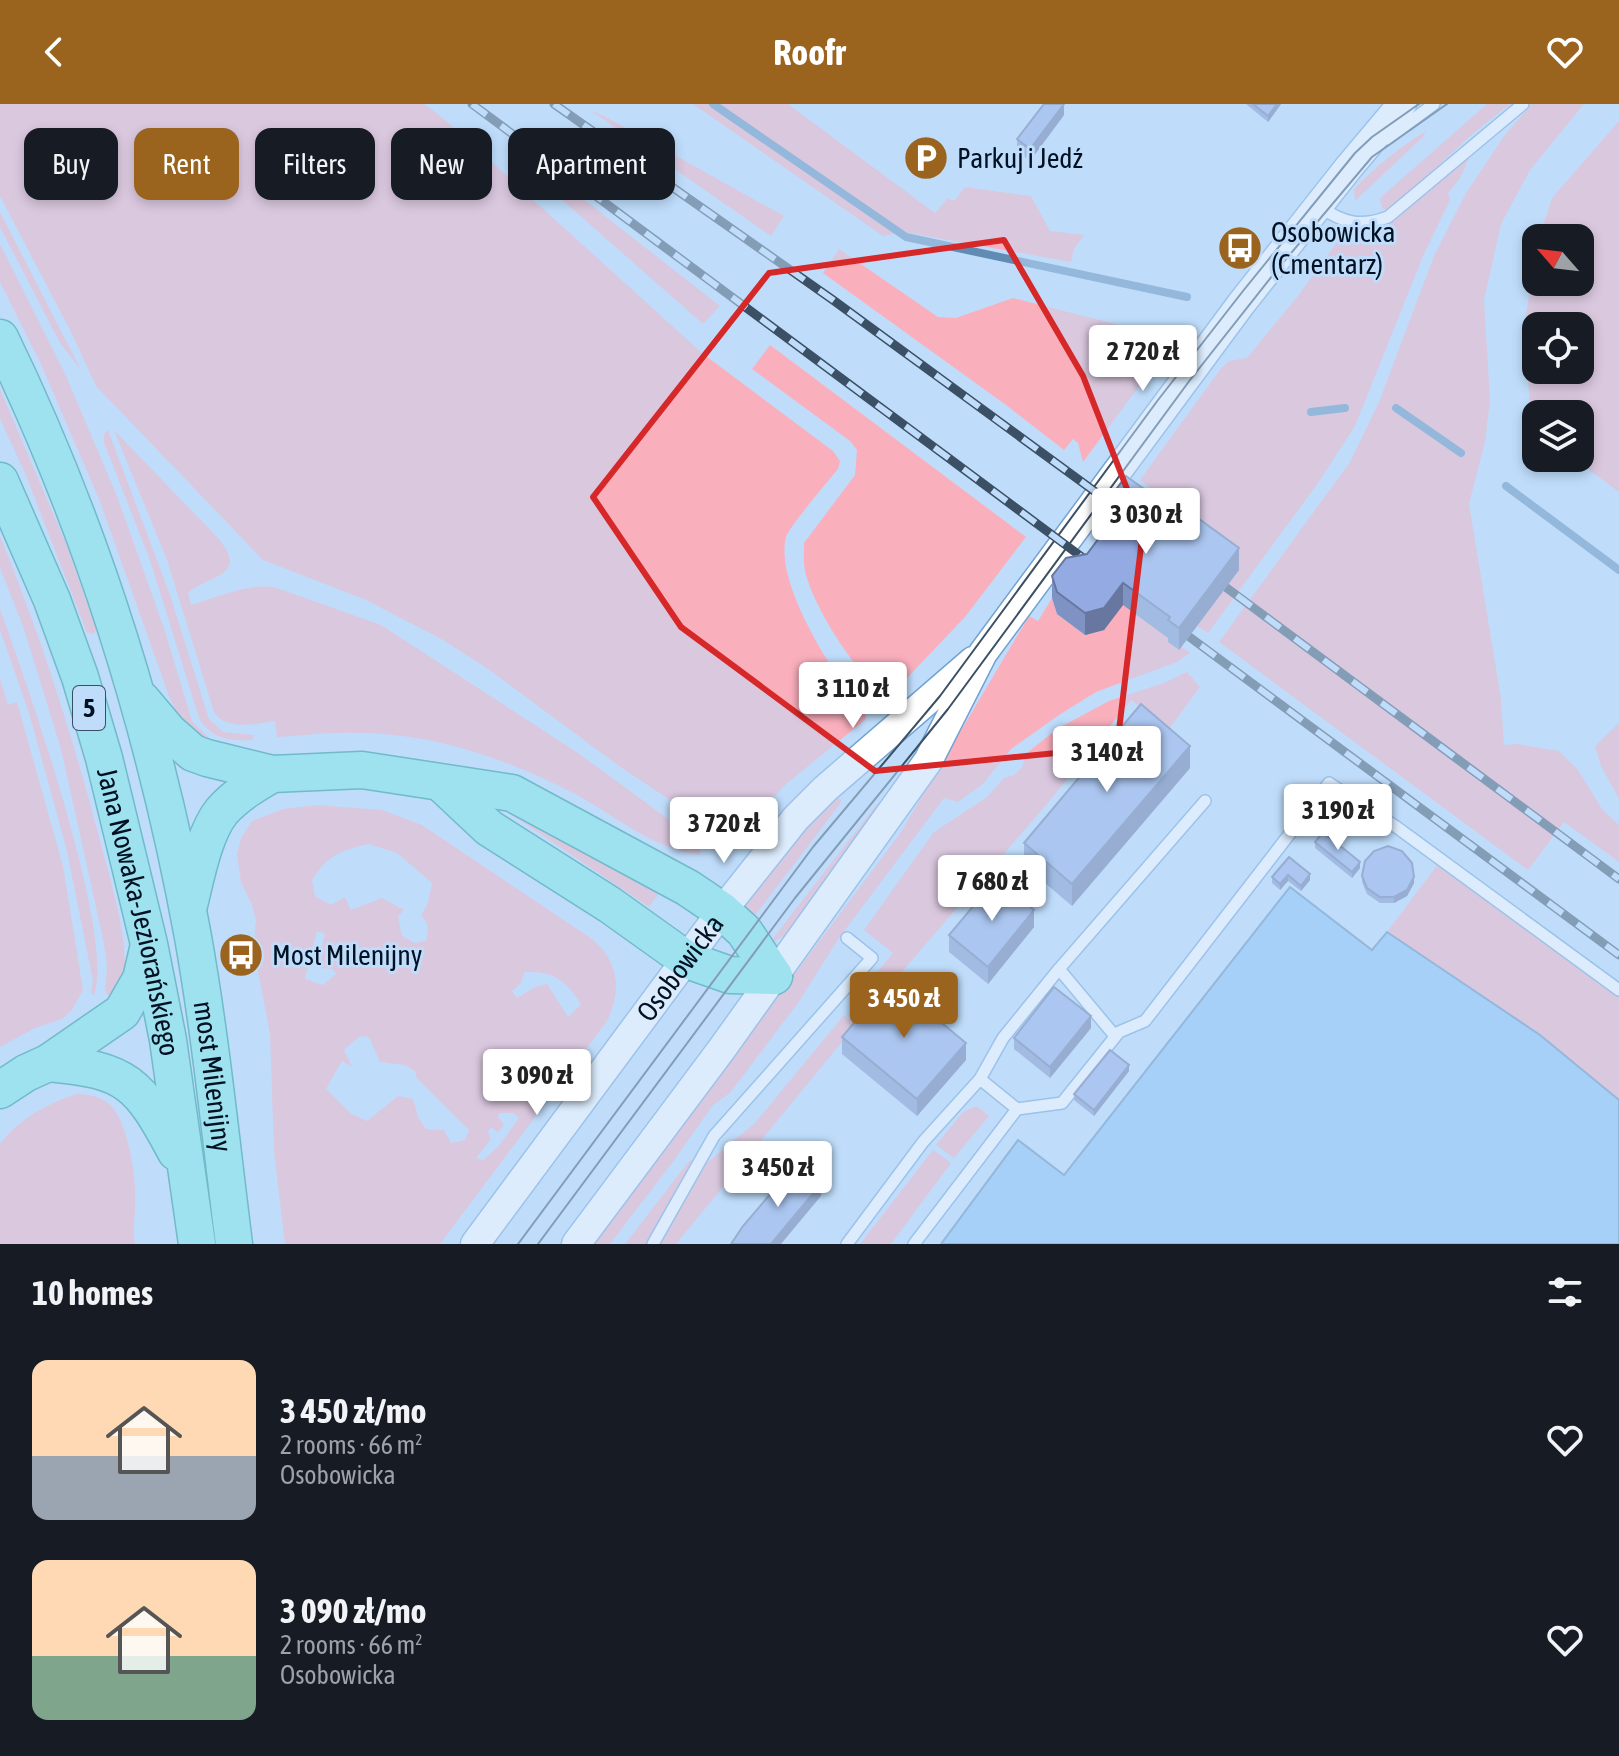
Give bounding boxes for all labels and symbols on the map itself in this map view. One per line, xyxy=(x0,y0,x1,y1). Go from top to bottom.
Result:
parking icon: Parkuj i Jedź xyxy=(902,134,950,182)
place label: Parkuj i Jedź xyxy=(957,142,1083,174)
place label: Osobowicka (Cmentarz) xyxy=(1271,216,1395,280)
bus stop icon: Osobowicka (Cmentarz) xyxy=(1216,224,1264,272)
north arrow xyxy=(1522,224,1594,296)
pin: 2 720 zł xyxy=(1060,325,1226,393)
pin: 3 030 zł xyxy=(1063,488,1229,556)
pin: 3 110 zł xyxy=(770,662,936,730)
road number: 5 xyxy=(73,686,105,730)
pin: 3 140 zł xyxy=(1024,726,1190,794)
street label: Jana Nowaka-Jeziorańskiego xyxy=(91,764,186,1058)
pin: 3 190 zł xyxy=(1255,784,1421,852)
pin: 3 720 zł xyxy=(641,797,807,865)
pin: 7 680 zł xyxy=(909,855,1075,923)
street label: Osobowicka xyxy=(630,908,730,1027)
bus stop icon: Most Milenijny xyxy=(217,931,265,979)
place label: Most Milenijny xyxy=(272,939,422,971)
pin: 3 450 zł xyxy=(821,972,987,1040)
street label: most Milenijny xyxy=(188,999,239,1154)
pin: 3 090 zł xyxy=(454,1049,620,1117)
pin: 3 450 zł xyxy=(695,1141,861,1209)

